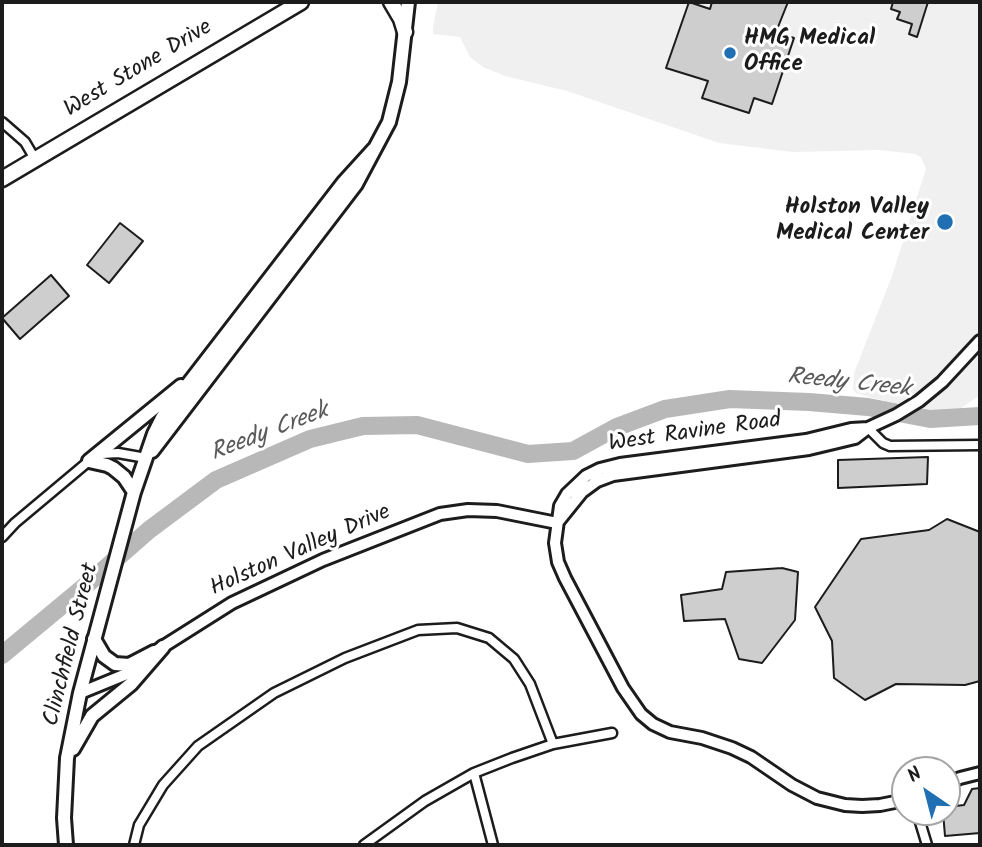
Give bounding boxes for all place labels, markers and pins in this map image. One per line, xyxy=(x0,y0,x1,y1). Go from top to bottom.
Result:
place label: HMG Medical Office xyxy=(744,26,875,80)
marker: HMG Medical Office xyxy=(722,45,738,61)
place label: Holston Valley Medical Center xyxy=(776,195,929,249)
marker: Holston Valley Medical Center xyxy=(935,212,955,232)

